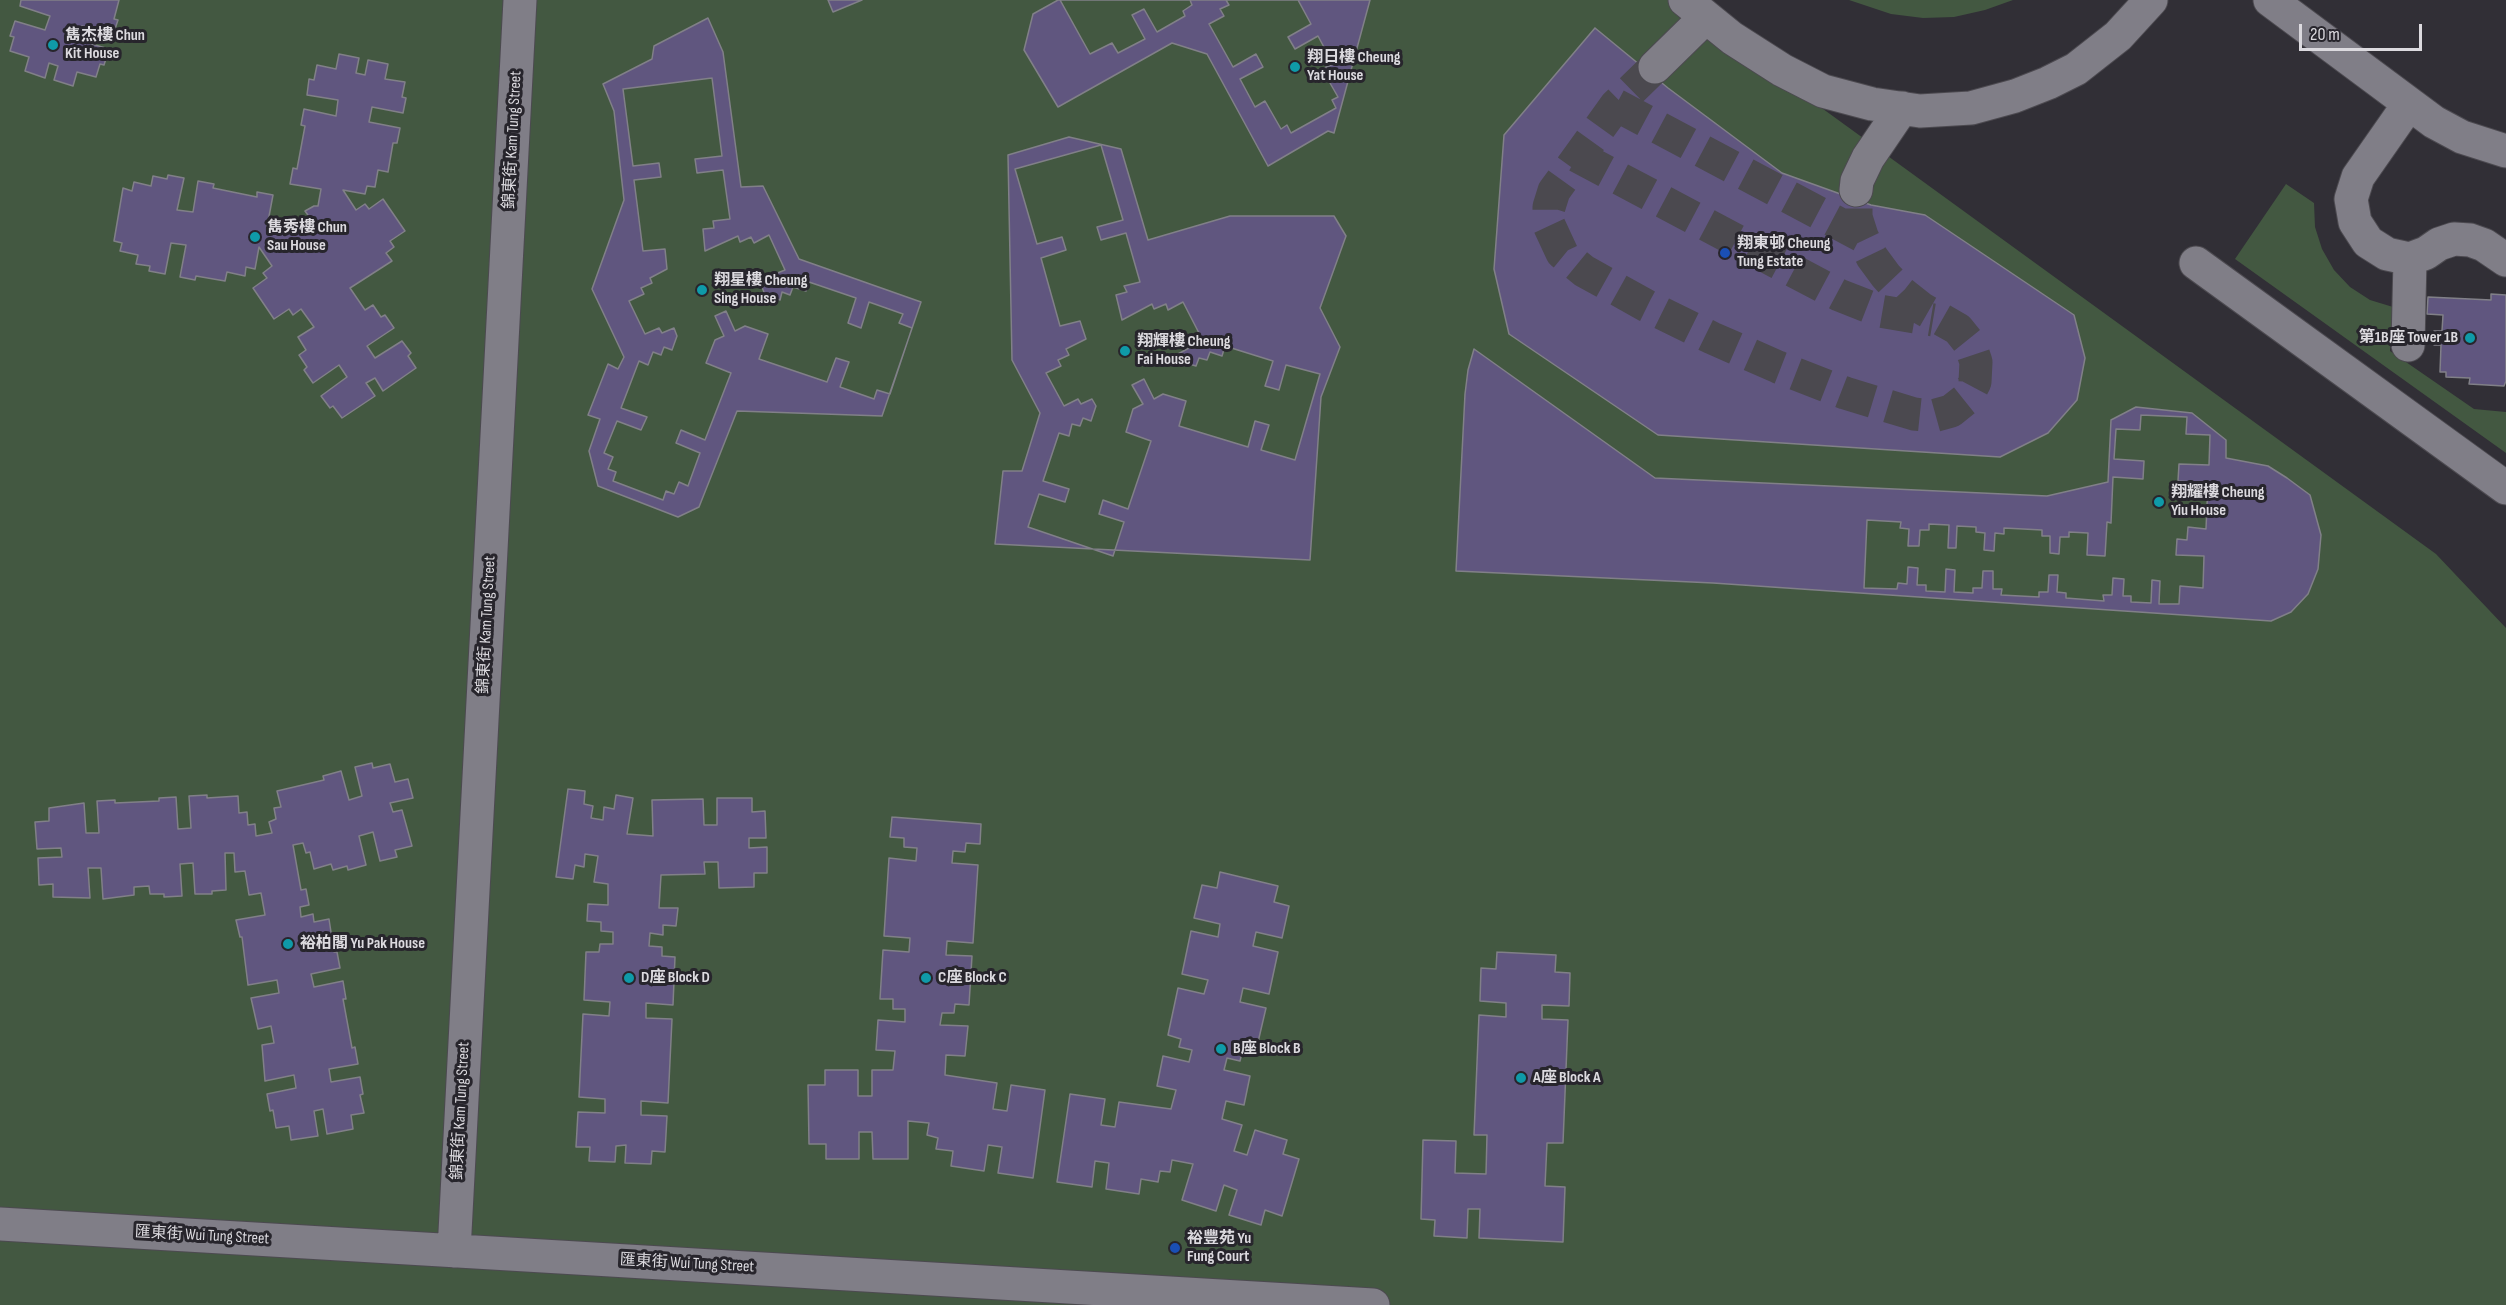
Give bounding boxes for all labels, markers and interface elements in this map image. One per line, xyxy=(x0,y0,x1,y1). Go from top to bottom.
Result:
scale bar xyxy=(2302,12,2425,50)
text: 20 m xyxy=(2310,24,2340,45)
place label: 雋杰樓 Chun Kit House xyxy=(65,26,145,64)
marker: 雋杰樓 Chun Kit House xyxy=(46,38,60,52)
place label: 翔日樓 Cheung Yat House xyxy=(1307,48,1401,86)
marker: 翔日樓 Cheung Yat House xyxy=(1288,60,1302,74)
street label: 錦東街 Kam Tung Street xyxy=(500,70,526,210)
place label: 雋秀樓 Chun Sau House xyxy=(267,218,347,256)
marker: 雋秀樓 Chun Sau House xyxy=(248,230,262,244)
place label: 翔東邨 Cheung Tung Estate xyxy=(1737,234,1831,272)
marker: 翔東邨 Cheung Tung Estate xyxy=(1718,246,1732,260)
place label: 翔星樓 Cheung Sing House xyxy=(714,271,808,309)
marker: 翔星樓 Cheung Sing House xyxy=(695,283,709,297)
place label: 第1B座 Tower 1B xyxy=(2359,328,2458,348)
marker: 第1B座 Tower 1B xyxy=(2463,331,2477,345)
place label: 翔輝樓 Cheung Fai House xyxy=(1137,332,1231,370)
marker: 翔輝樓 Cheung Fai House xyxy=(1118,344,1132,358)
place label: 翔耀樓 Cheung Yiu House xyxy=(2171,483,2265,521)
marker: 翔耀樓 Cheung Yiu House xyxy=(2152,495,2166,509)
street label: 錦東街 Kam Tung Street xyxy=(474,555,500,695)
place label: 裕柏閣 Yu Pak House xyxy=(300,934,425,954)
marker: 裕柏閣 Yu Pak House xyxy=(281,937,295,951)
place label: D座 Block D xyxy=(641,968,710,988)
place label: C座 Block C xyxy=(938,968,1007,988)
marker: D座 Block D xyxy=(622,971,636,985)
marker: C座 Block C xyxy=(919,971,933,985)
place label: B座 Block B xyxy=(1233,1039,1301,1059)
street label: 錦東街 Kam Tung Street xyxy=(448,1041,474,1181)
marker: B座 Block B xyxy=(1214,1042,1228,1056)
place label: A座 Block A xyxy=(1533,1068,1601,1088)
marker: A座 Block A xyxy=(1514,1071,1528,1085)
street label: 匯東街 Wui Tung Street xyxy=(134,1223,270,1249)
place label: 裕豐苑 Yu Fung Court xyxy=(1187,1229,1251,1267)
marker: 裕豐苑 Yu Fung Court xyxy=(1168,1241,1182,1255)
street label: 匯東街 Wui Tung Street xyxy=(619,1251,755,1277)

